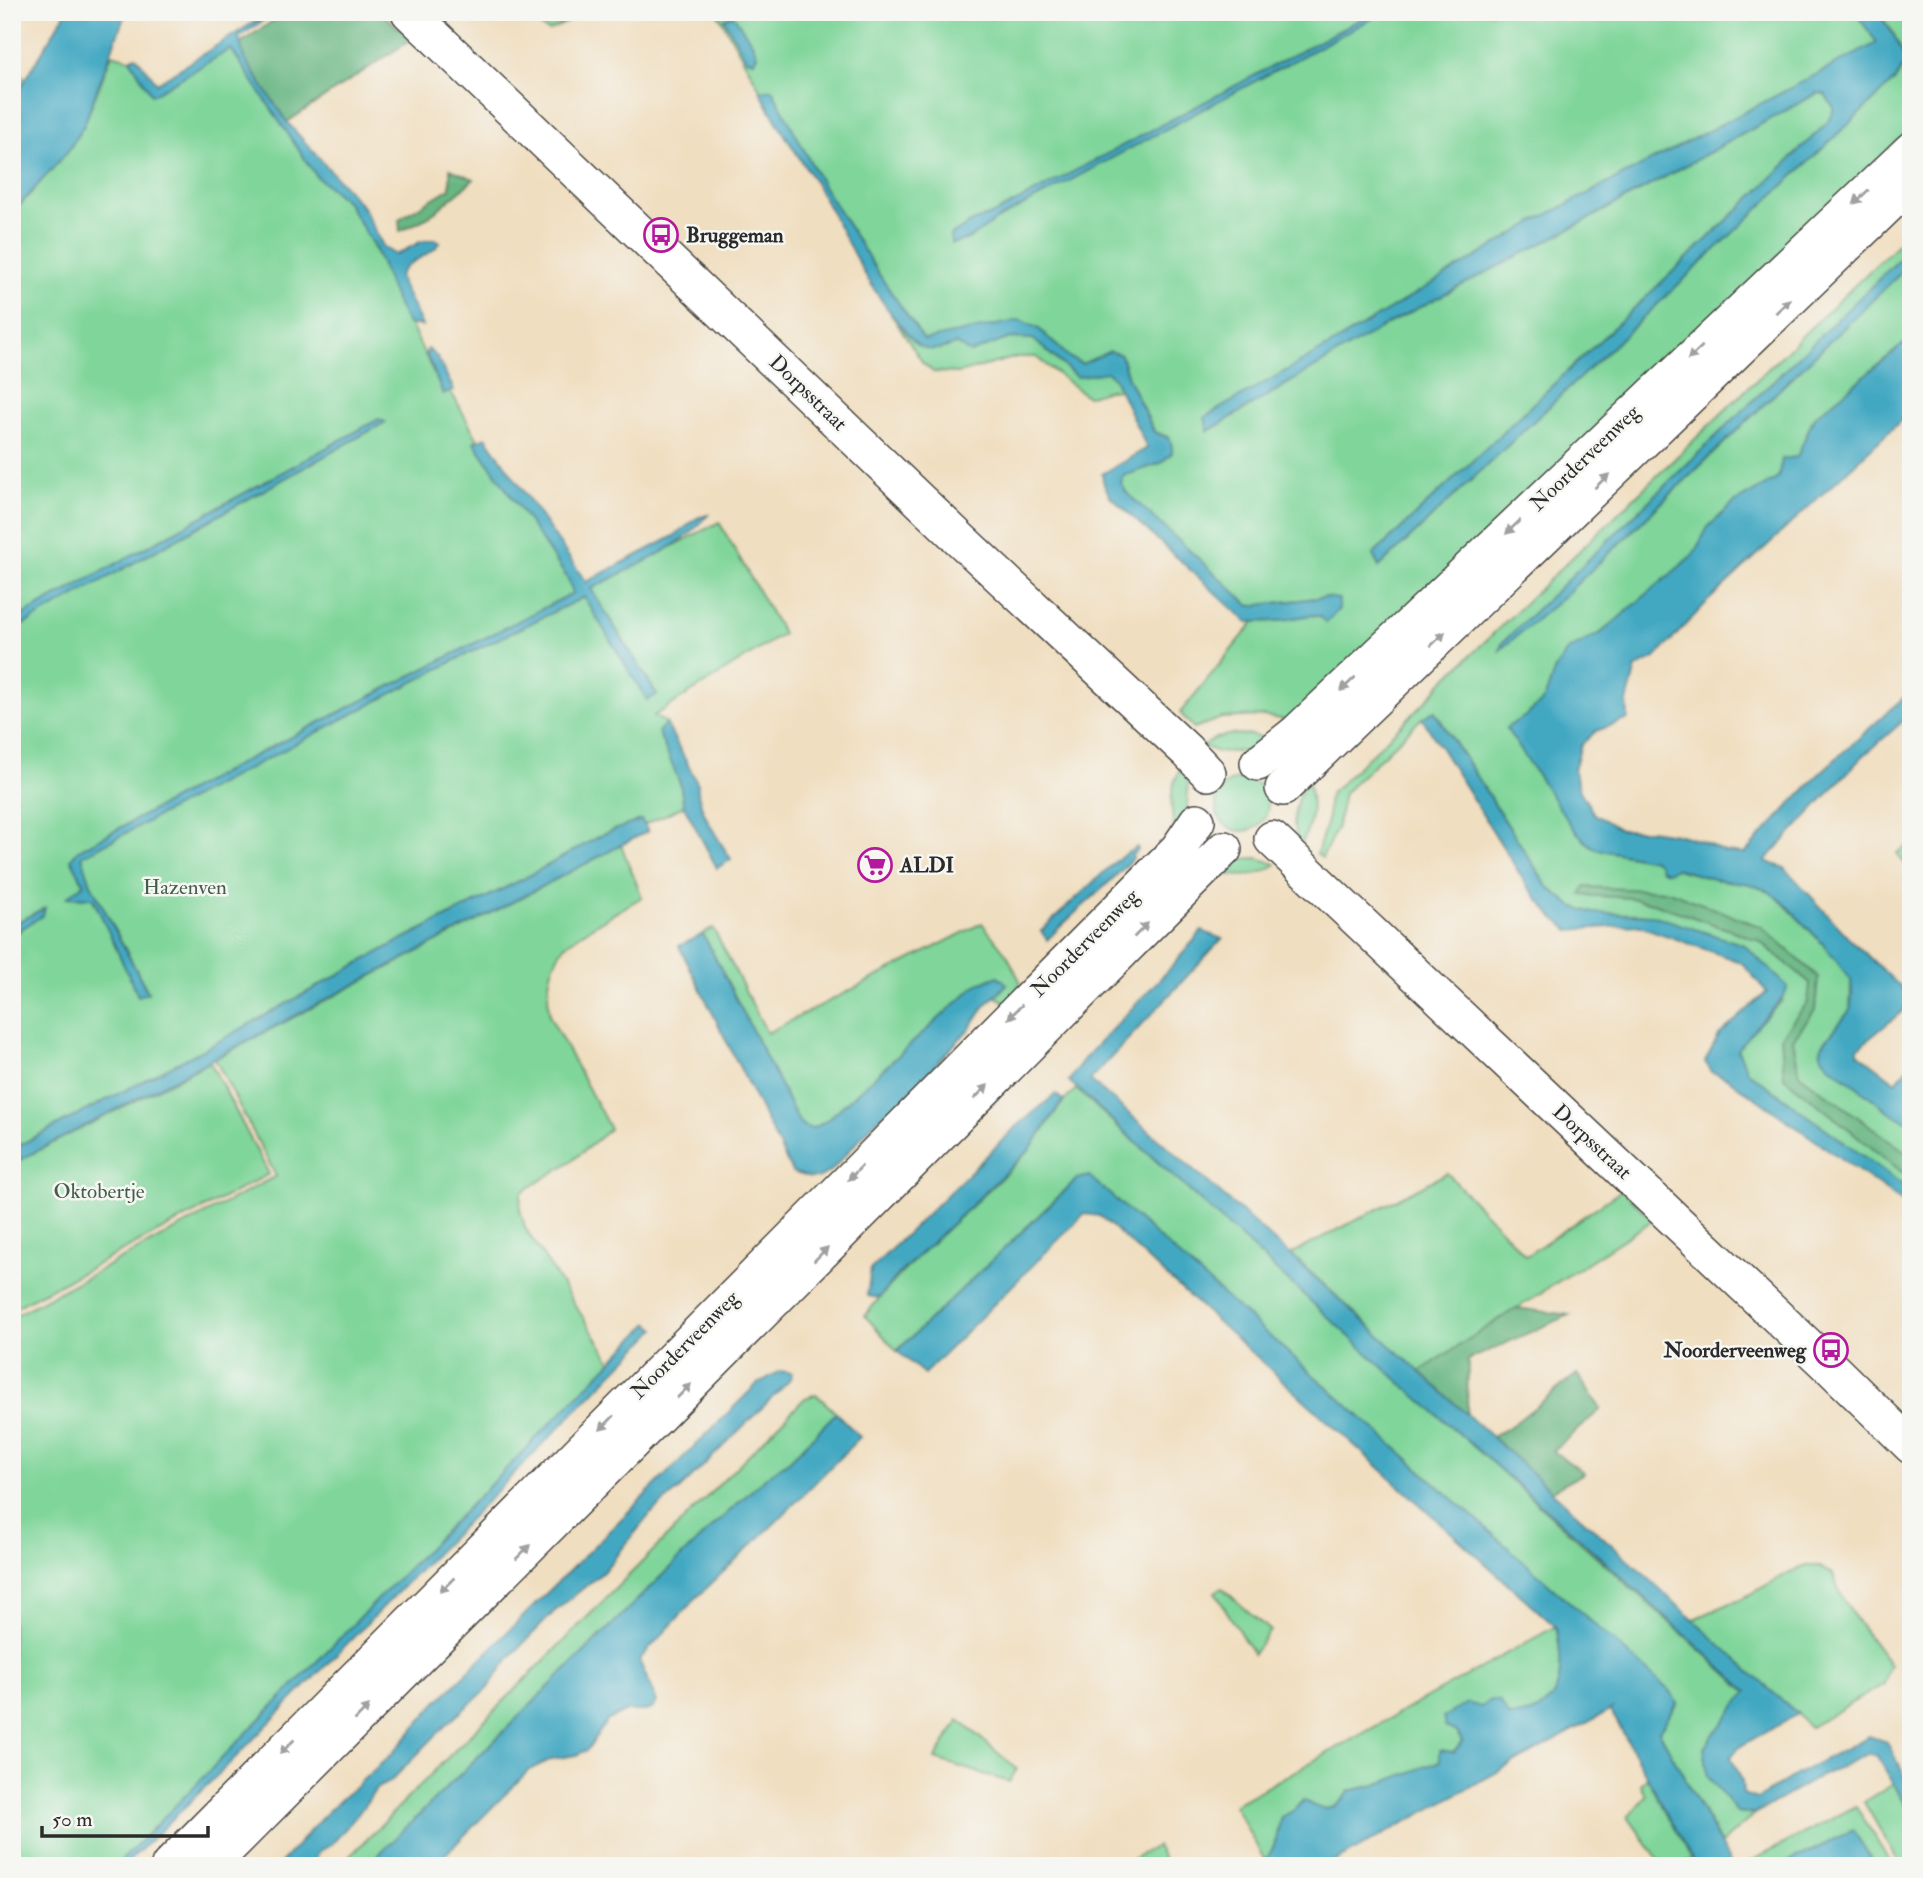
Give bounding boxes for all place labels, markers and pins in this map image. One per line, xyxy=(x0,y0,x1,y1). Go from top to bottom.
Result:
bus stop icon: Bruggeman xyxy=(642,216,680,254)
place label: Bruggeman xyxy=(686,222,784,249)
supermarket icon: ALDI xyxy=(856,846,894,884)
place label: ALDI xyxy=(899,852,954,879)
bus stop icon: Noorderveenweg xyxy=(1812,1331,1850,1369)
place label: Noorderveenweg xyxy=(1663,1337,1807,1364)

